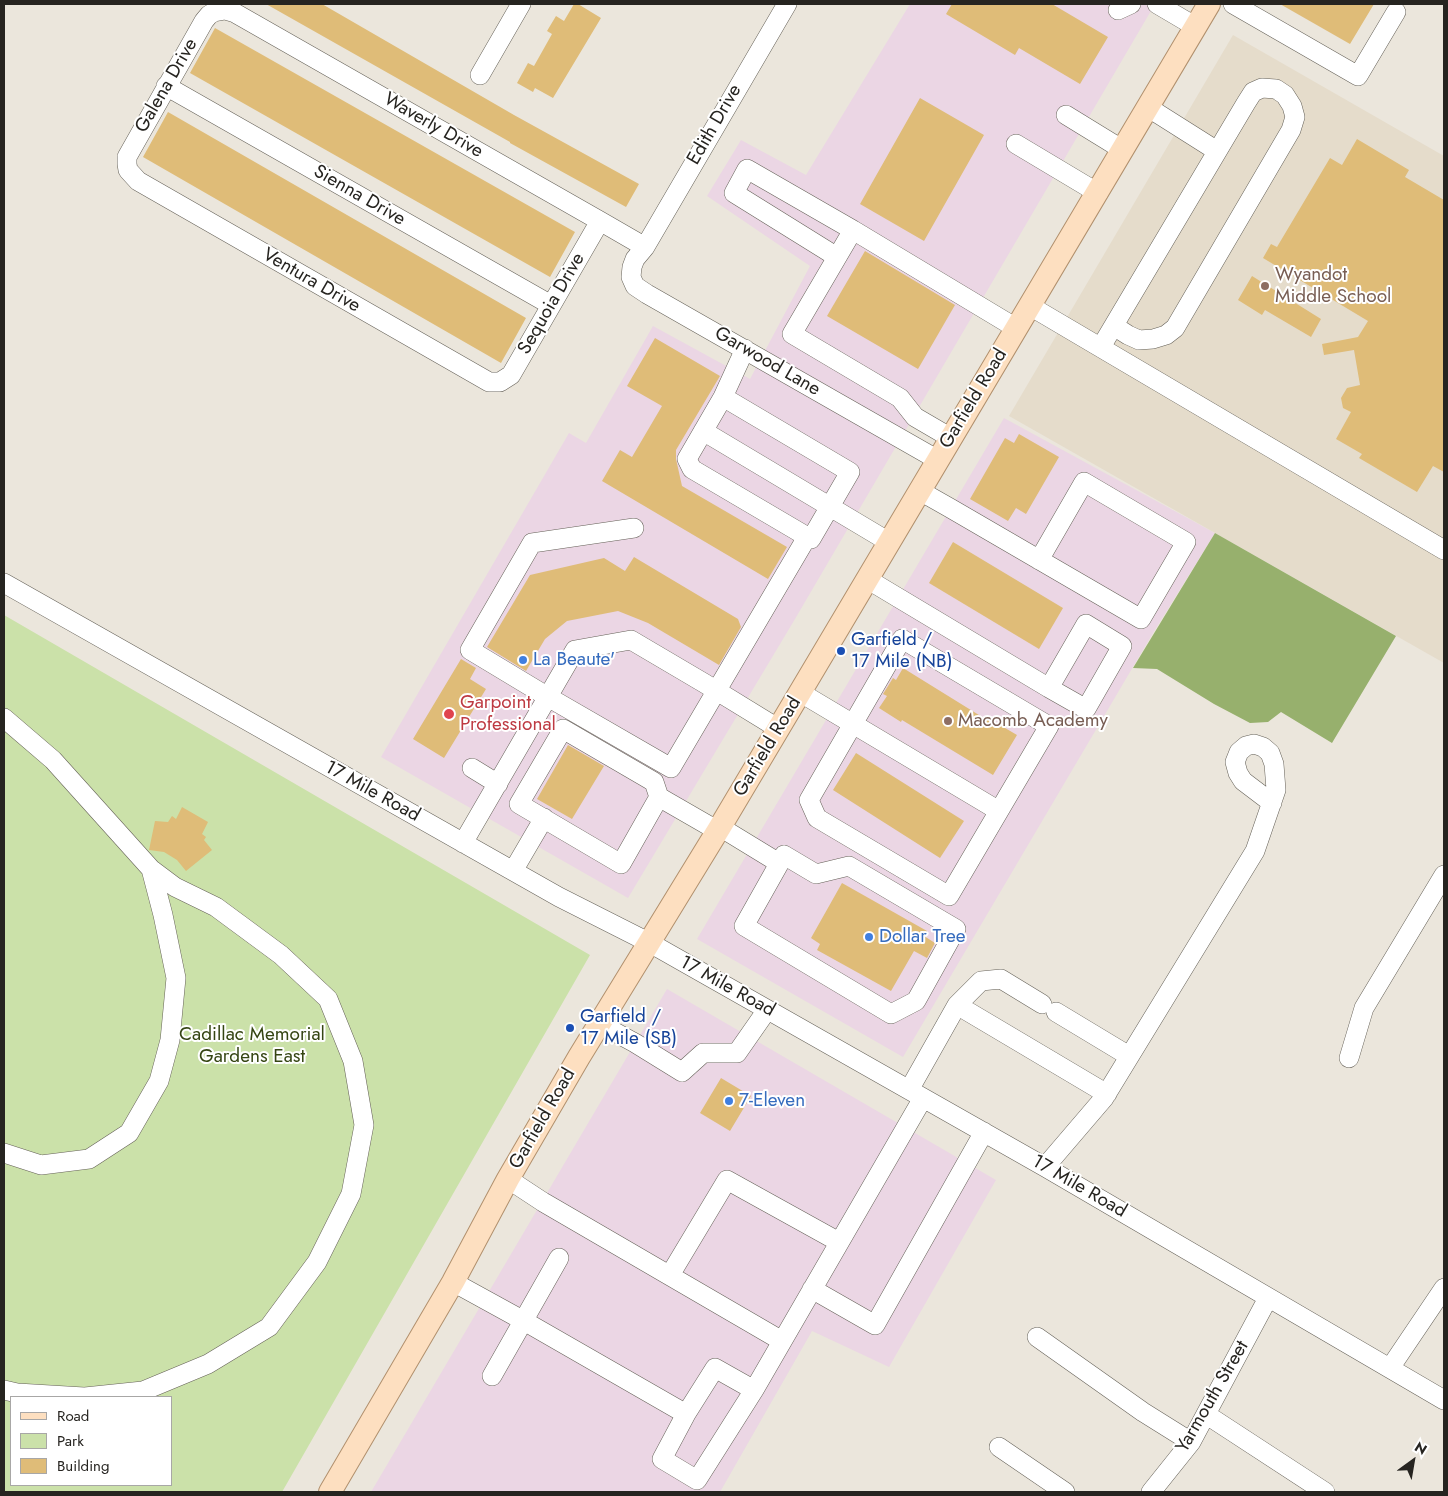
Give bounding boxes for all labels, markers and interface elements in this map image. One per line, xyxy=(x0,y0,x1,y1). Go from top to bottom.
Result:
street label: Galena Drive xyxy=(131,35,203,137)
street label: Edith Drive xyxy=(683,81,747,169)
street label: Waverly Drive xyxy=(379,88,487,164)
street label: Sienna Drive xyxy=(309,161,409,231)
street label: Ventura Drive xyxy=(258,244,364,318)
street label: Sequoia Drive xyxy=(514,249,590,359)
place label: Wyandot Middle School xyxy=(1275,264,1391,308)
marker: Wyandot Middle School xyxy=(1259,280,1271,292)
street label: Garwood Lane xyxy=(710,323,824,401)
street label: Garfield Road xyxy=(935,345,1013,453)
place label: Garfield / 17 Mile (NB) xyxy=(851,629,953,673)
marker: Garfield / 17 Mile (NB) xyxy=(835,645,847,657)
place label: La Beaute' xyxy=(533,649,615,671)
marker: La Beaute' xyxy=(517,654,529,666)
place label: Garpoint Professional xyxy=(460,692,556,736)
street label: Garfield Road xyxy=(729,693,807,801)
marker: Garpoint Professional xyxy=(442,707,456,721)
place label: Macomb Academy xyxy=(958,710,1108,732)
marker: Macomb Academy xyxy=(942,715,954,727)
street label: 17 Mile Road xyxy=(320,756,424,828)
place label: Dollar Tree xyxy=(879,926,966,948)
marker: Dollar Tree xyxy=(863,931,875,943)
street label: 17 Mile Road xyxy=(675,951,779,1023)
place label: Garfield / 17 Mile (SB) xyxy=(580,1006,677,1050)
marker: Garfield / 17 Mile (SB) xyxy=(564,1022,576,1034)
park label: Cadillac Memorial Gardens East xyxy=(179,1024,325,1068)
street label: Garfield Road xyxy=(505,1065,581,1173)
place label: 7-Eleven xyxy=(739,1090,805,1112)
marker: 7-Eleven xyxy=(723,1095,735,1107)
street label: 17 Mile Road xyxy=(1028,1151,1130,1223)
street label: Yarmouth Street xyxy=(1172,1337,1254,1457)
legend xyxy=(10,1396,172,1486)
text: Road xyxy=(57,1405,89,1427)
text: Park xyxy=(57,1430,84,1452)
north arrow xyxy=(1388,1436,1438,1486)
text: N xyxy=(1411,1437,1431,1460)
text: Building xyxy=(57,1455,109,1477)

